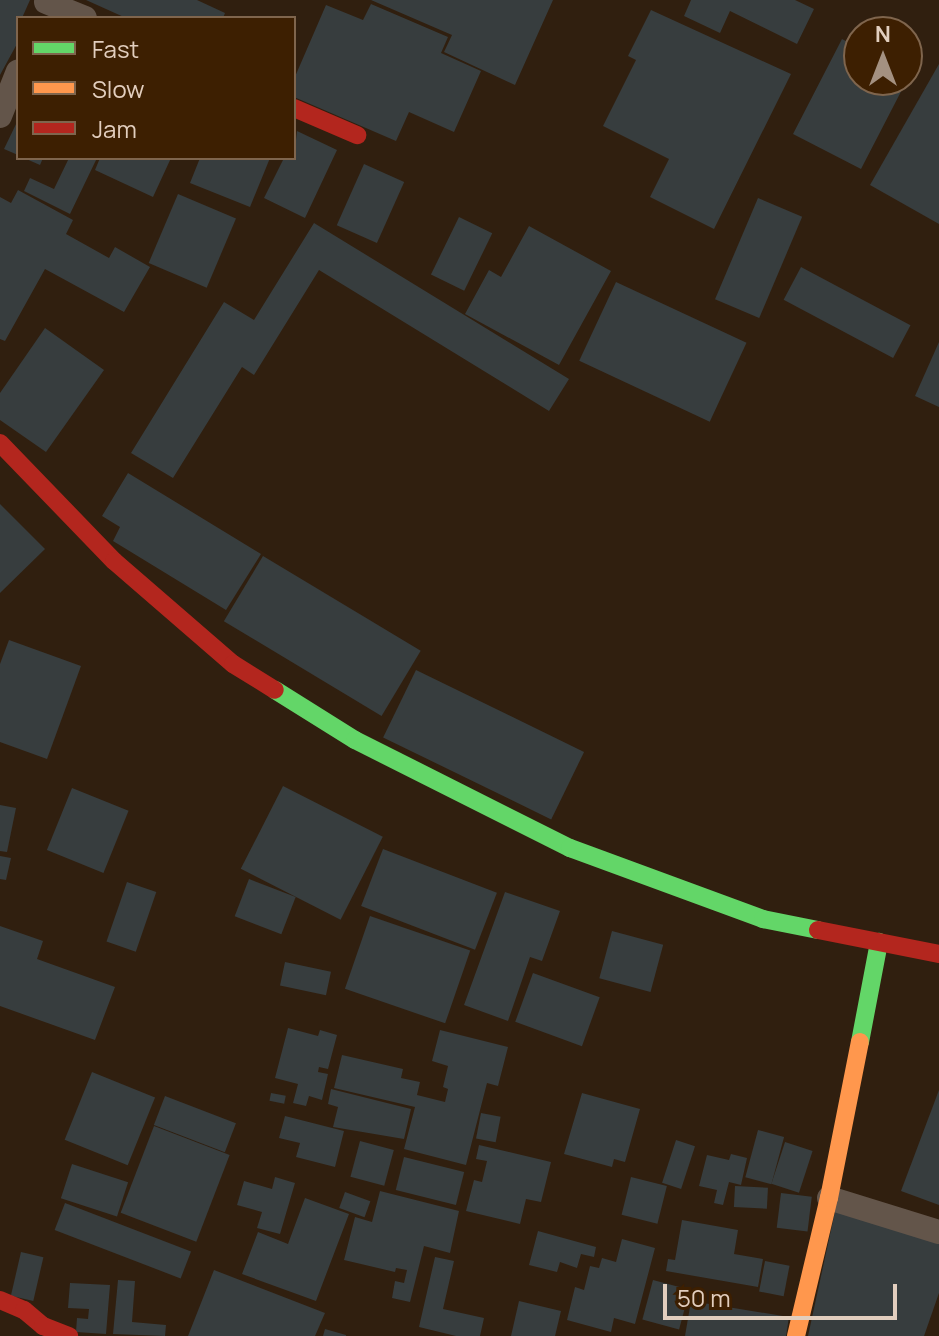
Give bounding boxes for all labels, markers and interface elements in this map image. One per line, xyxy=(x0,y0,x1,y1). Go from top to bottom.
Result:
legend xyxy=(16,16,296,160)
north arrow xyxy=(843,16,923,96)
text: N xyxy=(875,19,891,49)
text: Fast xyxy=(92,32,139,65)
text: Slow xyxy=(92,72,145,105)
text: Jam xyxy=(92,112,137,145)
scale bar xyxy=(667,1268,901,1318)
text: 50 m xyxy=(677,1281,731,1314)

